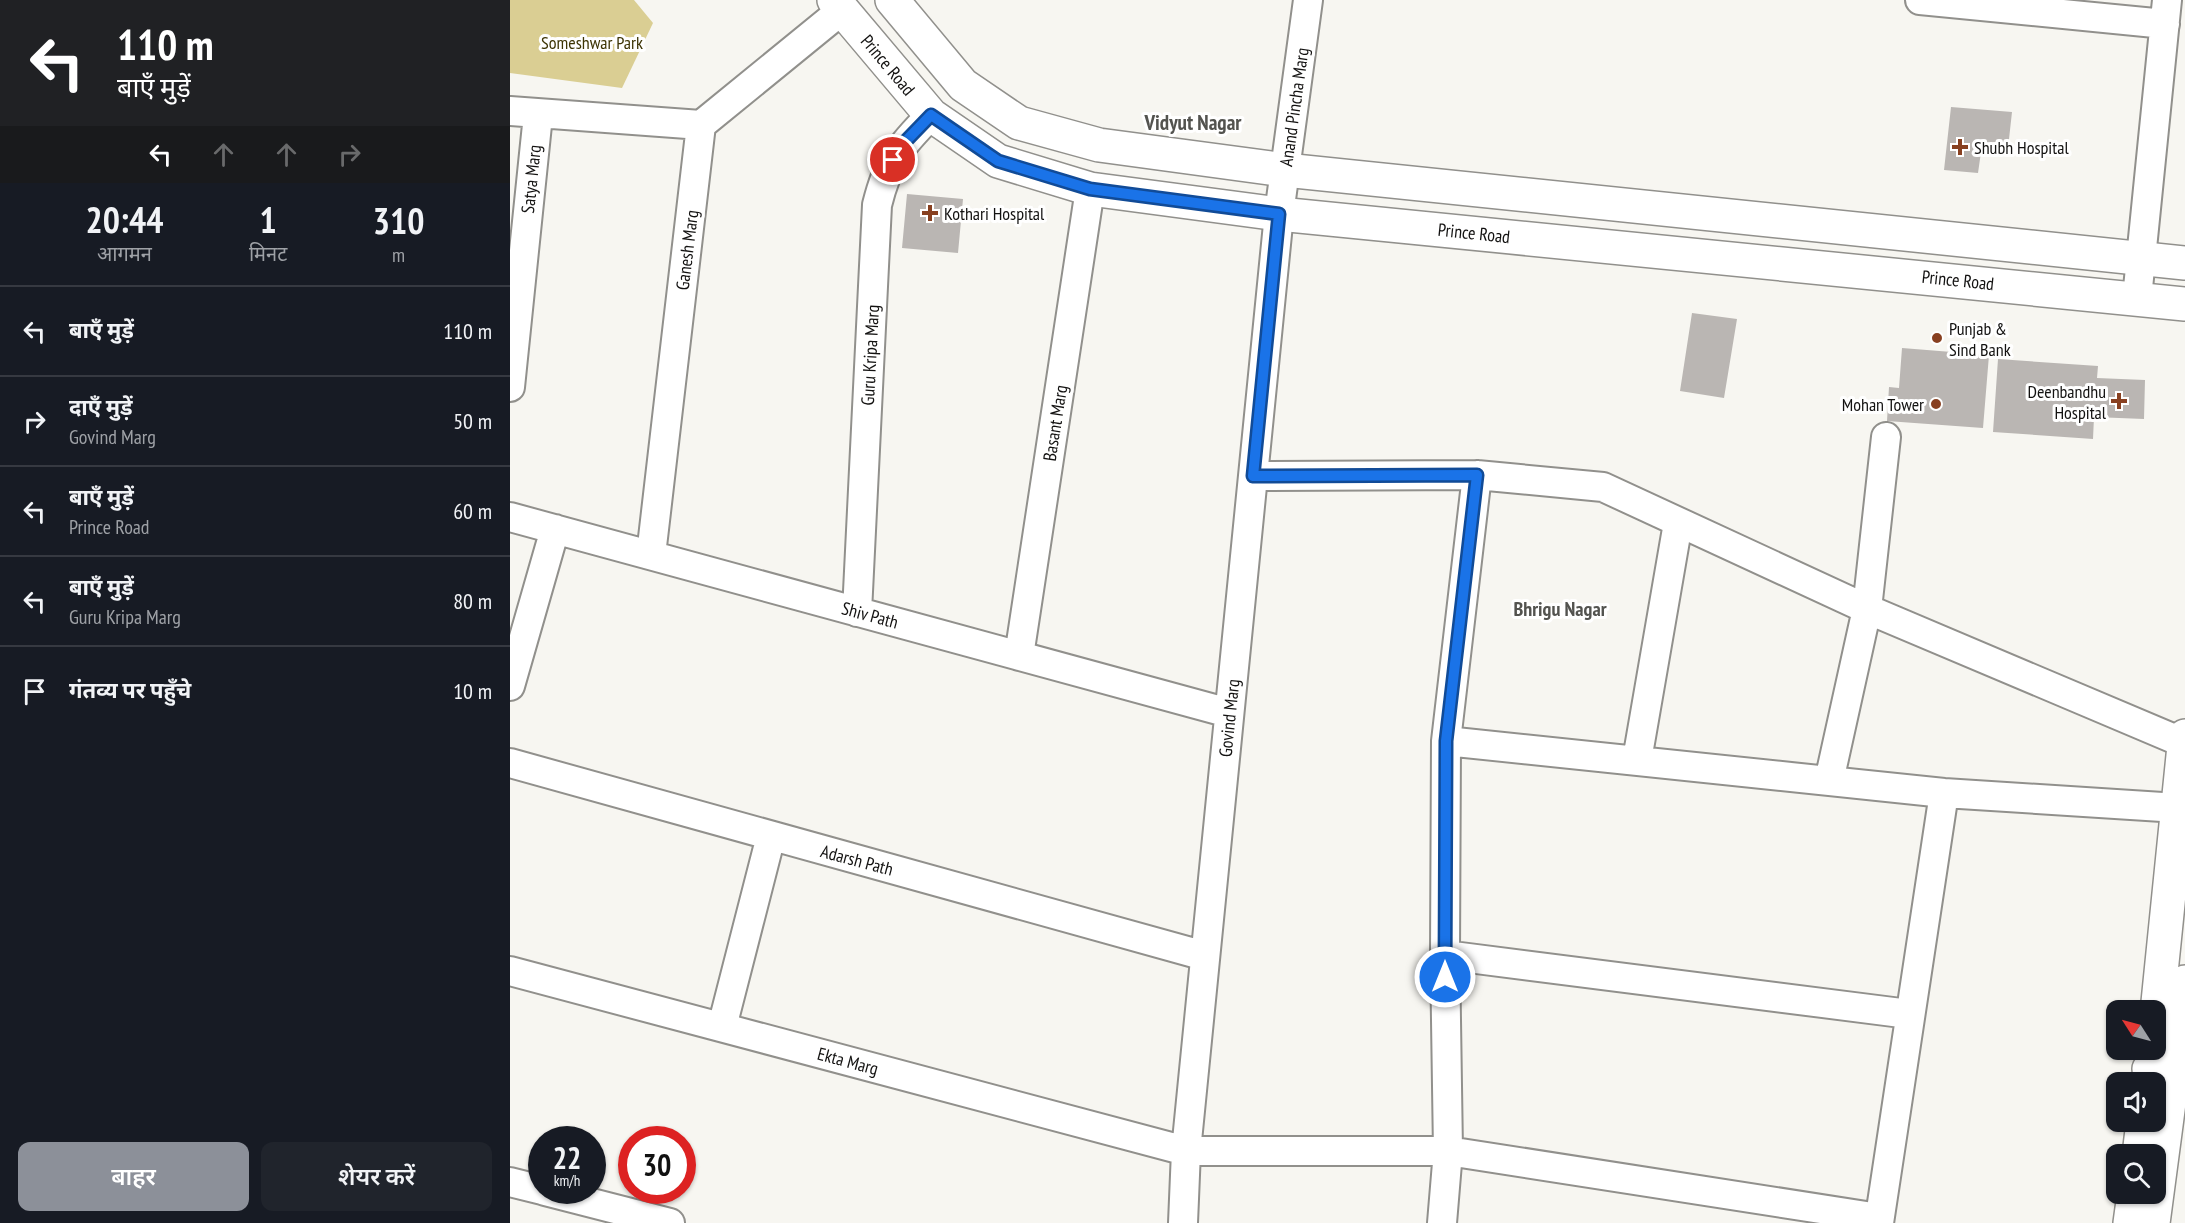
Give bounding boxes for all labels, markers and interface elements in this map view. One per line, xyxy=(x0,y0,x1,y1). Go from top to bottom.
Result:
text: 110 m xyxy=(117,17,214,72)
icon: left xyxy=(18,24,96,102)
street label: Prince Road xyxy=(856,30,920,100)
park label: Someshwar Park xyxy=(541,31,643,54)
street label: Anand Pincha Marg xyxy=(1274,46,1314,168)
text: बाएँ मुड़ें xyxy=(117,70,191,104)
district label: Vidyut Nagar xyxy=(1144,109,1242,136)
pin xyxy=(867,134,918,185)
place label: Shubh Hospital xyxy=(1974,136,2069,159)
icon: left xyxy=(144,138,177,171)
icon: ahead xyxy=(207,138,240,171)
icon: ahead xyxy=(270,138,303,171)
icon: right xyxy=(333,138,366,171)
marker: Shubh Hospital xyxy=(1951,138,1969,156)
icon: arrive xyxy=(876,143,909,176)
street label: Satya Marg xyxy=(516,144,546,214)
text: 20:44 xyxy=(86,196,163,243)
text: 1 xyxy=(259,196,277,243)
text: 310 xyxy=(373,197,424,244)
place label: Kothari Hospital xyxy=(944,202,1045,225)
marker: Kothari Hospital xyxy=(921,204,939,222)
street label: Ganesh Marg xyxy=(671,209,703,291)
street label: Prince Road xyxy=(1437,218,1511,248)
text: आगमन xyxy=(97,241,152,267)
text: मिनट xyxy=(249,241,287,267)
text: m xyxy=(392,242,405,268)
street label: Prince Road xyxy=(1921,265,1995,295)
street label: Guru Kripa Marg xyxy=(856,304,884,406)
icon: left xyxy=(18,315,51,348)
text: बाएँ मुड़ें xyxy=(69,316,134,344)
text: 110 m xyxy=(443,317,492,345)
place label: Punjab & Sind Bank xyxy=(1949,317,2011,361)
marker: Punjab & Sind Bank xyxy=(1930,331,1944,345)
place label: Deenbandhu Hospital xyxy=(2027,380,2107,424)
street label: Basant Marg xyxy=(1038,383,1072,463)
marker: Deenbandhu Hospital xyxy=(2110,392,2128,410)
text: दाएँ मुड़ें xyxy=(69,393,133,421)
place label: Mohan Tower xyxy=(1842,393,1924,416)
marker: Mohan Tower xyxy=(1929,397,1943,411)
icon: right xyxy=(18,405,51,438)
text: 50 m xyxy=(453,407,492,435)
text: Govind Marg xyxy=(69,424,156,450)
text: बाएँ मुड़ें xyxy=(69,483,134,511)
icon: left xyxy=(18,495,51,528)
text: 60 m xyxy=(453,497,492,525)
text: Prince Road xyxy=(69,514,149,540)
text: बाएँ मुड़ें xyxy=(69,573,134,601)
icon: left xyxy=(18,585,51,618)
text: 80 m xyxy=(453,587,492,615)
street label: Shiv Path xyxy=(839,596,901,634)
district label: Bhrigu Nagar xyxy=(1513,596,1607,622)
text: Guru Kripa Marg xyxy=(69,604,181,630)
icon: arrive xyxy=(18,675,51,708)
text: गंतव्य पर पहुँचे xyxy=(69,676,191,704)
text: 10 m xyxy=(453,677,492,705)
street label: Govind Marg xyxy=(1213,678,1245,758)
street label: Adarsh Path xyxy=(818,839,896,881)
position arrow xyxy=(1413,945,1477,1009)
north arrow xyxy=(2106,1000,2166,1060)
map controls xyxy=(2106,1000,2166,1204)
street label: Ekta Marg xyxy=(815,1042,881,1080)
button: sound xyxy=(2106,1072,2166,1132)
speed limit sign: 30 xyxy=(618,1126,696,1204)
text: 22 xyxy=(553,1138,581,1177)
button: बाहर xyxy=(18,1142,249,1211)
button: शेयर करें xyxy=(261,1142,492,1211)
button: search xyxy=(2106,1144,2166,1204)
text: km/h xyxy=(554,1171,580,1190)

